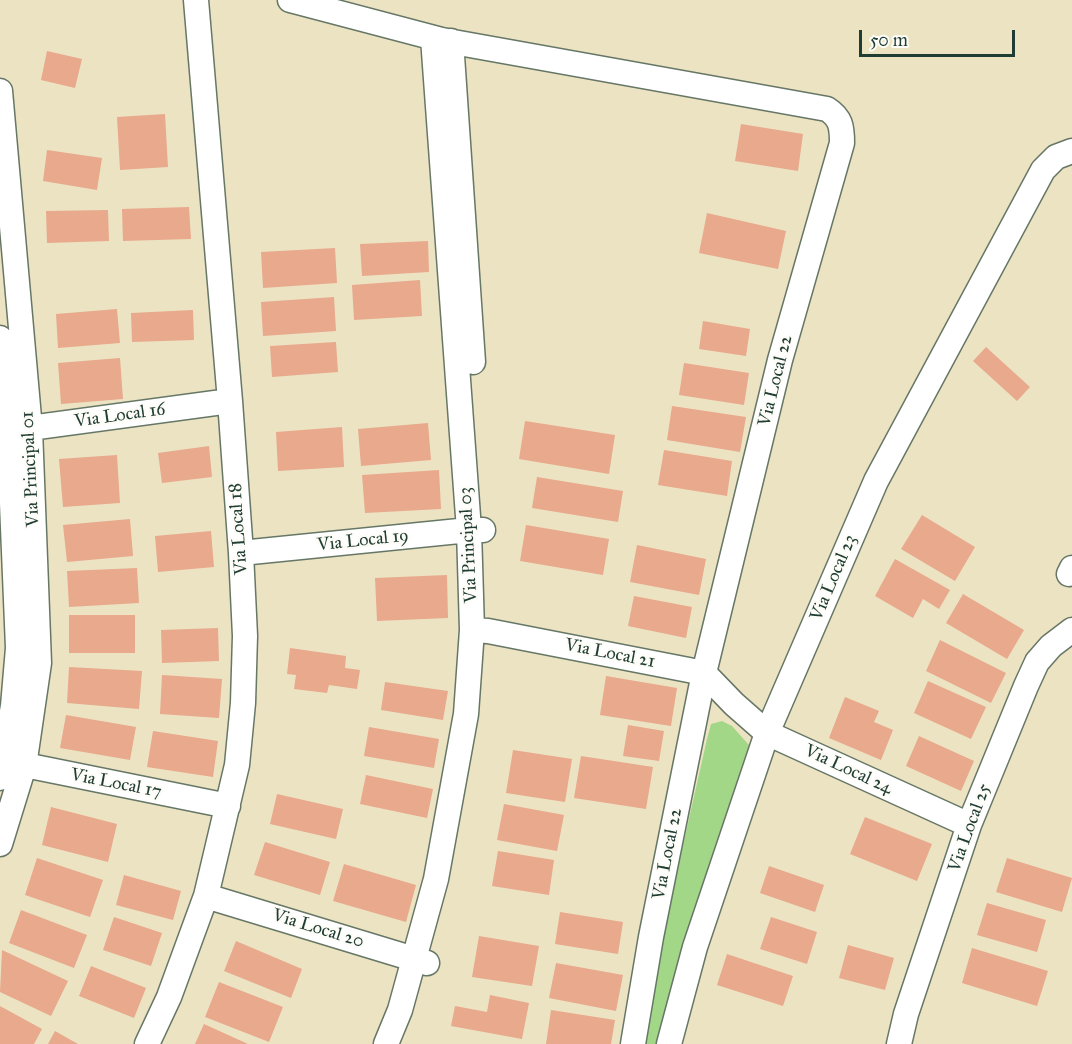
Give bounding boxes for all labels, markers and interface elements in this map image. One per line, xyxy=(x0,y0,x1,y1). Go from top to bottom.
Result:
scale bar xyxy=(862,18,1018,56)
text: 50 m xyxy=(870,29,908,51)
street label: Via Local 22 xyxy=(754,333,798,429)
street label: Via Local 16 xyxy=(73,399,167,433)
street label: Via Principal 01 xyxy=(17,411,45,527)
street label: Via Local 18 xyxy=(225,482,253,576)
street label: Via Principal 03 xyxy=(455,486,483,604)
street label: Via Local 19 xyxy=(316,525,410,557)
street label: Via Local 23 xyxy=(806,532,862,624)
street label: Via Local 21 xyxy=(563,635,657,673)
street label: Via Local 24 xyxy=(801,740,895,800)
street label: Via Local 17 xyxy=(69,765,163,803)
street label: Via Local 25 xyxy=(944,781,996,875)
street label: Via Local 22 xyxy=(649,806,687,902)
street label: Via Local 20 xyxy=(270,905,366,953)

